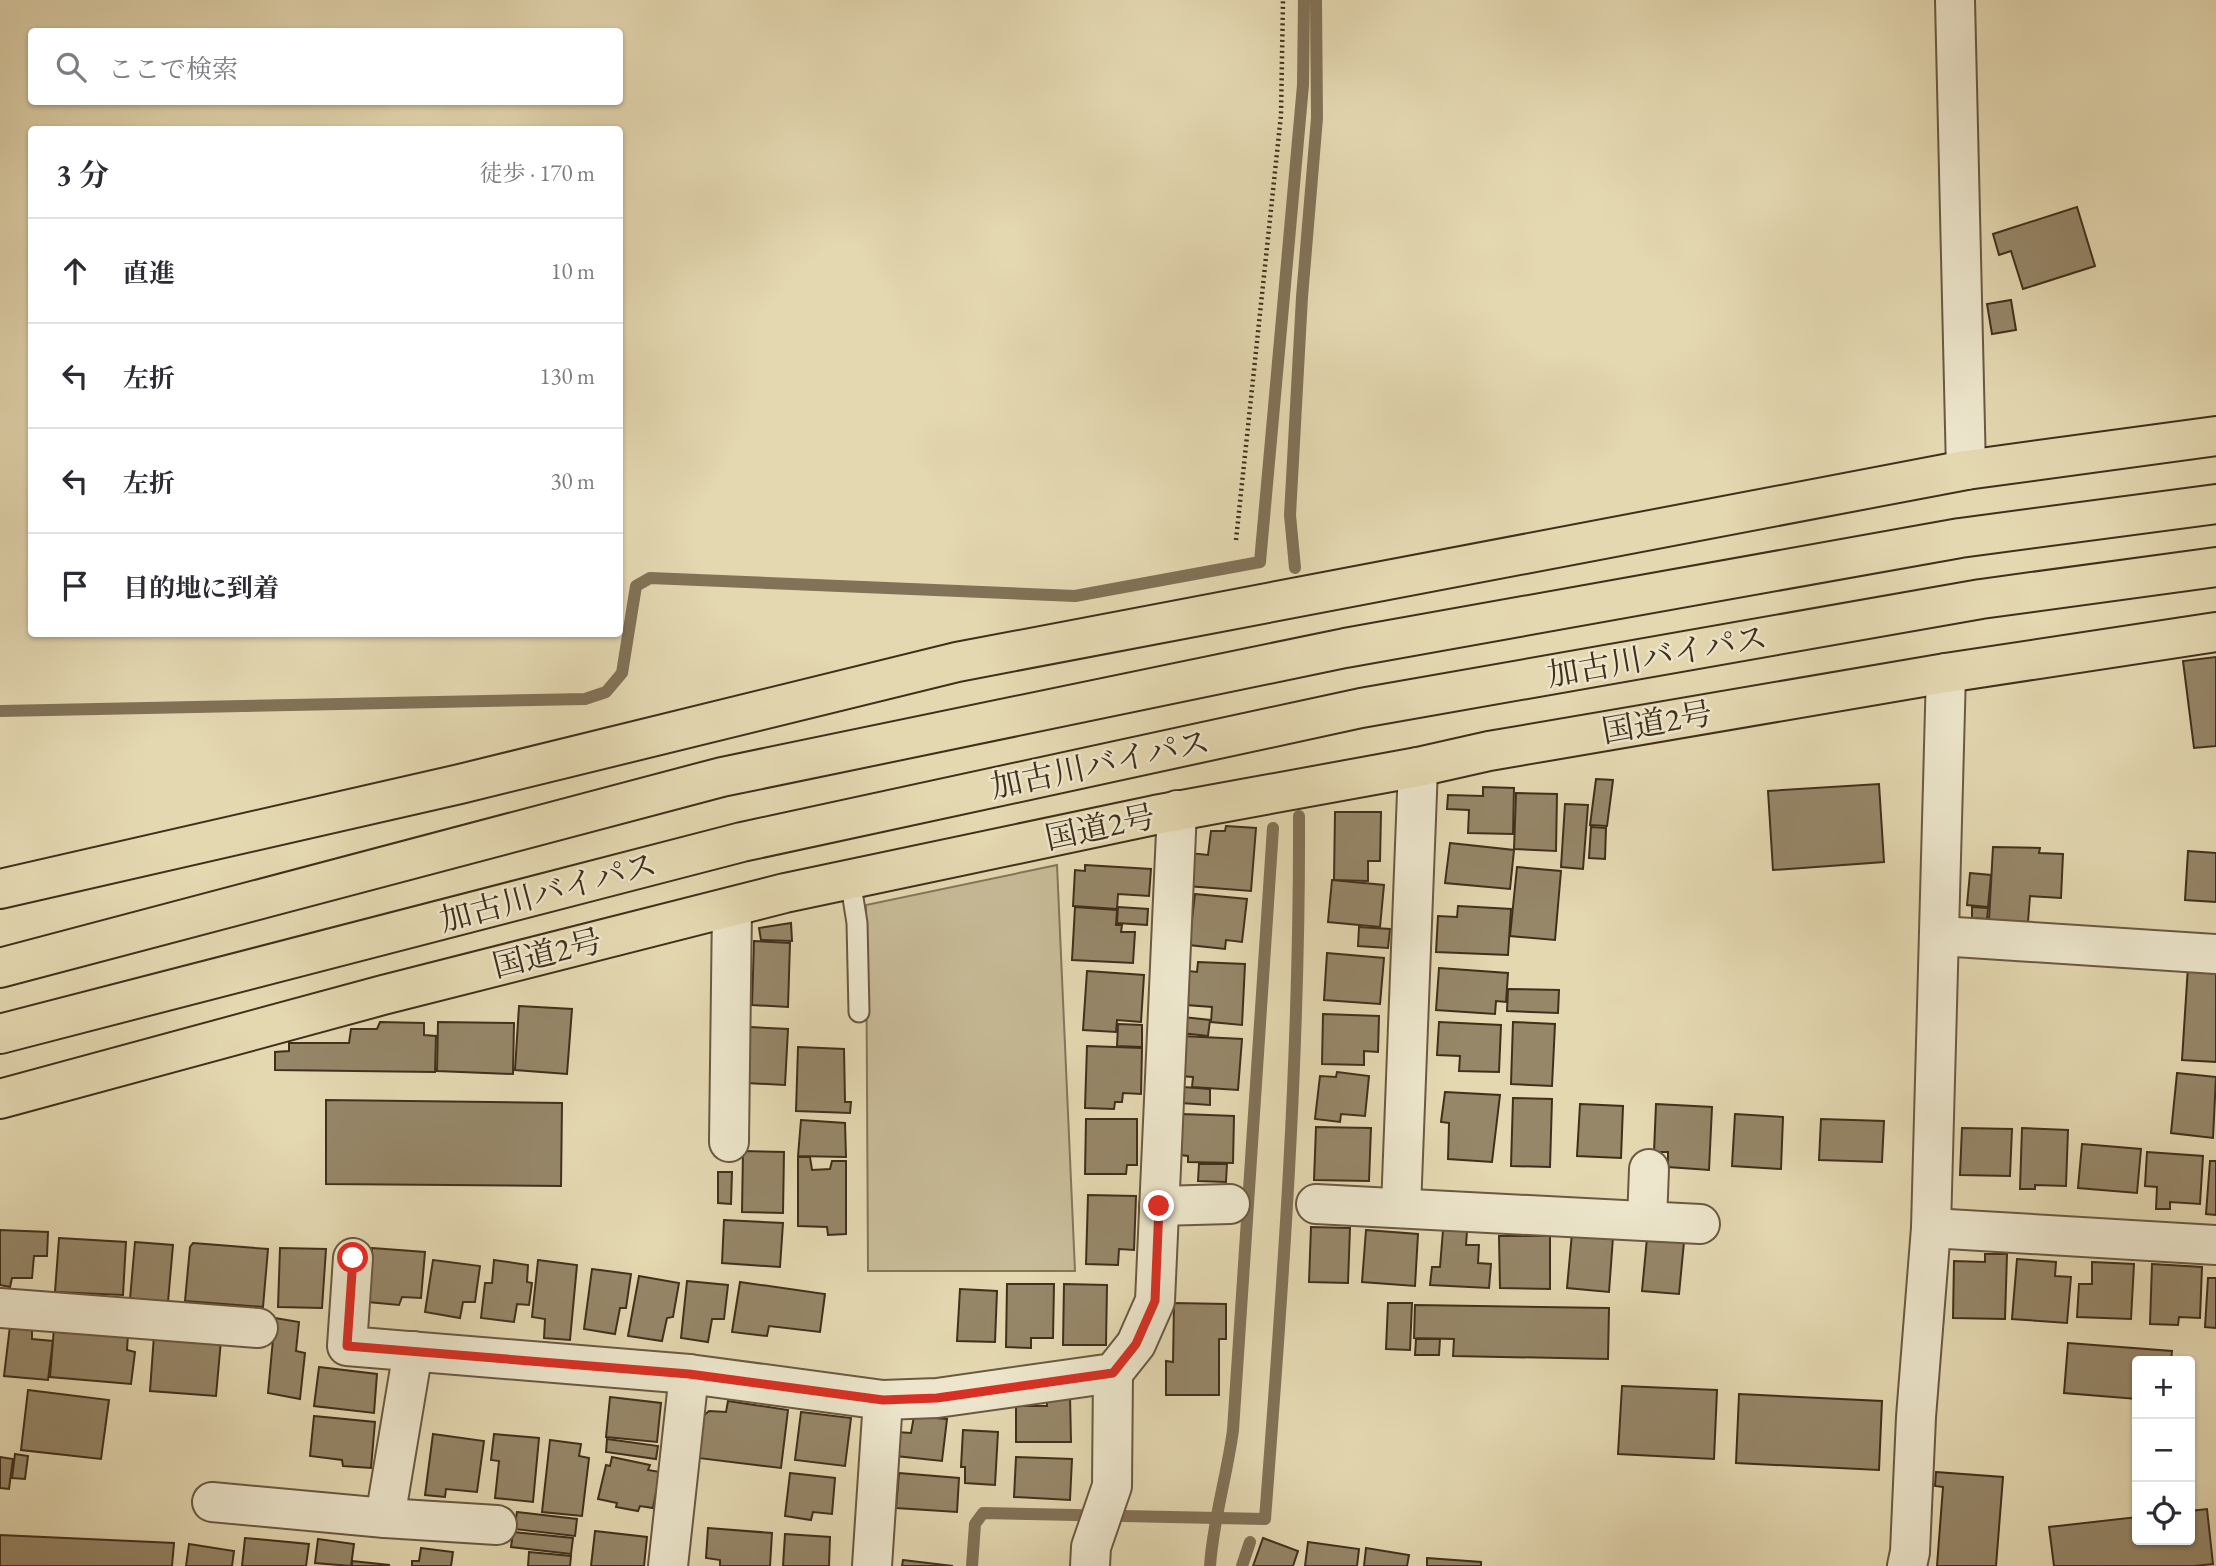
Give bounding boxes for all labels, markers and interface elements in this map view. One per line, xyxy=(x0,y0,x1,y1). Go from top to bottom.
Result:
search box xyxy=(28,28,623,105)
icon: search xyxy=(52,48,90,86)
text: ここで検索 xyxy=(108,52,238,86)
text: 3 分 xyxy=(56,155,109,194)
text: 徒歩 · 170 m xyxy=(480,158,595,188)
icon: ahead xyxy=(56,252,94,290)
text: 直進 xyxy=(123,256,175,290)
text: 10 m xyxy=(550,256,595,286)
icon: left xyxy=(56,357,94,395)
text: 左折 xyxy=(123,361,175,395)
text: 130 m xyxy=(539,361,595,391)
icon: left xyxy=(56,462,94,500)
text: 左折 xyxy=(123,466,175,500)
text: 30 m xyxy=(550,466,595,496)
icon: arrive xyxy=(56,567,94,605)
text: 目的地に到着 xyxy=(123,571,279,605)
street label: 加古川バイパス xyxy=(1543,616,1771,696)
street label: 国道2号 xyxy=(1599,692,1715,752)
street label: 加古川バイパス xyxy=(986,720,1214,808)
street label: 国道2号 xyxy=(1041,795,1159,859)
street label: 加古川バイパス xyxy=(435,843,661,941)
street label: 国道2号 xyxy=(488,919,606,987)
route end xyxy=(1143,1190,1174,1221)
route start xyxy=(337,1242,368,1273)
map controls xyxy=(2132,1356,2195,1545)
button: + xyxy=(2132,1356,2195,1419)
button: − xyxy=(2132,1419,2195,1482)
button: locate xyxy=(2132,1482,2195,1545)

